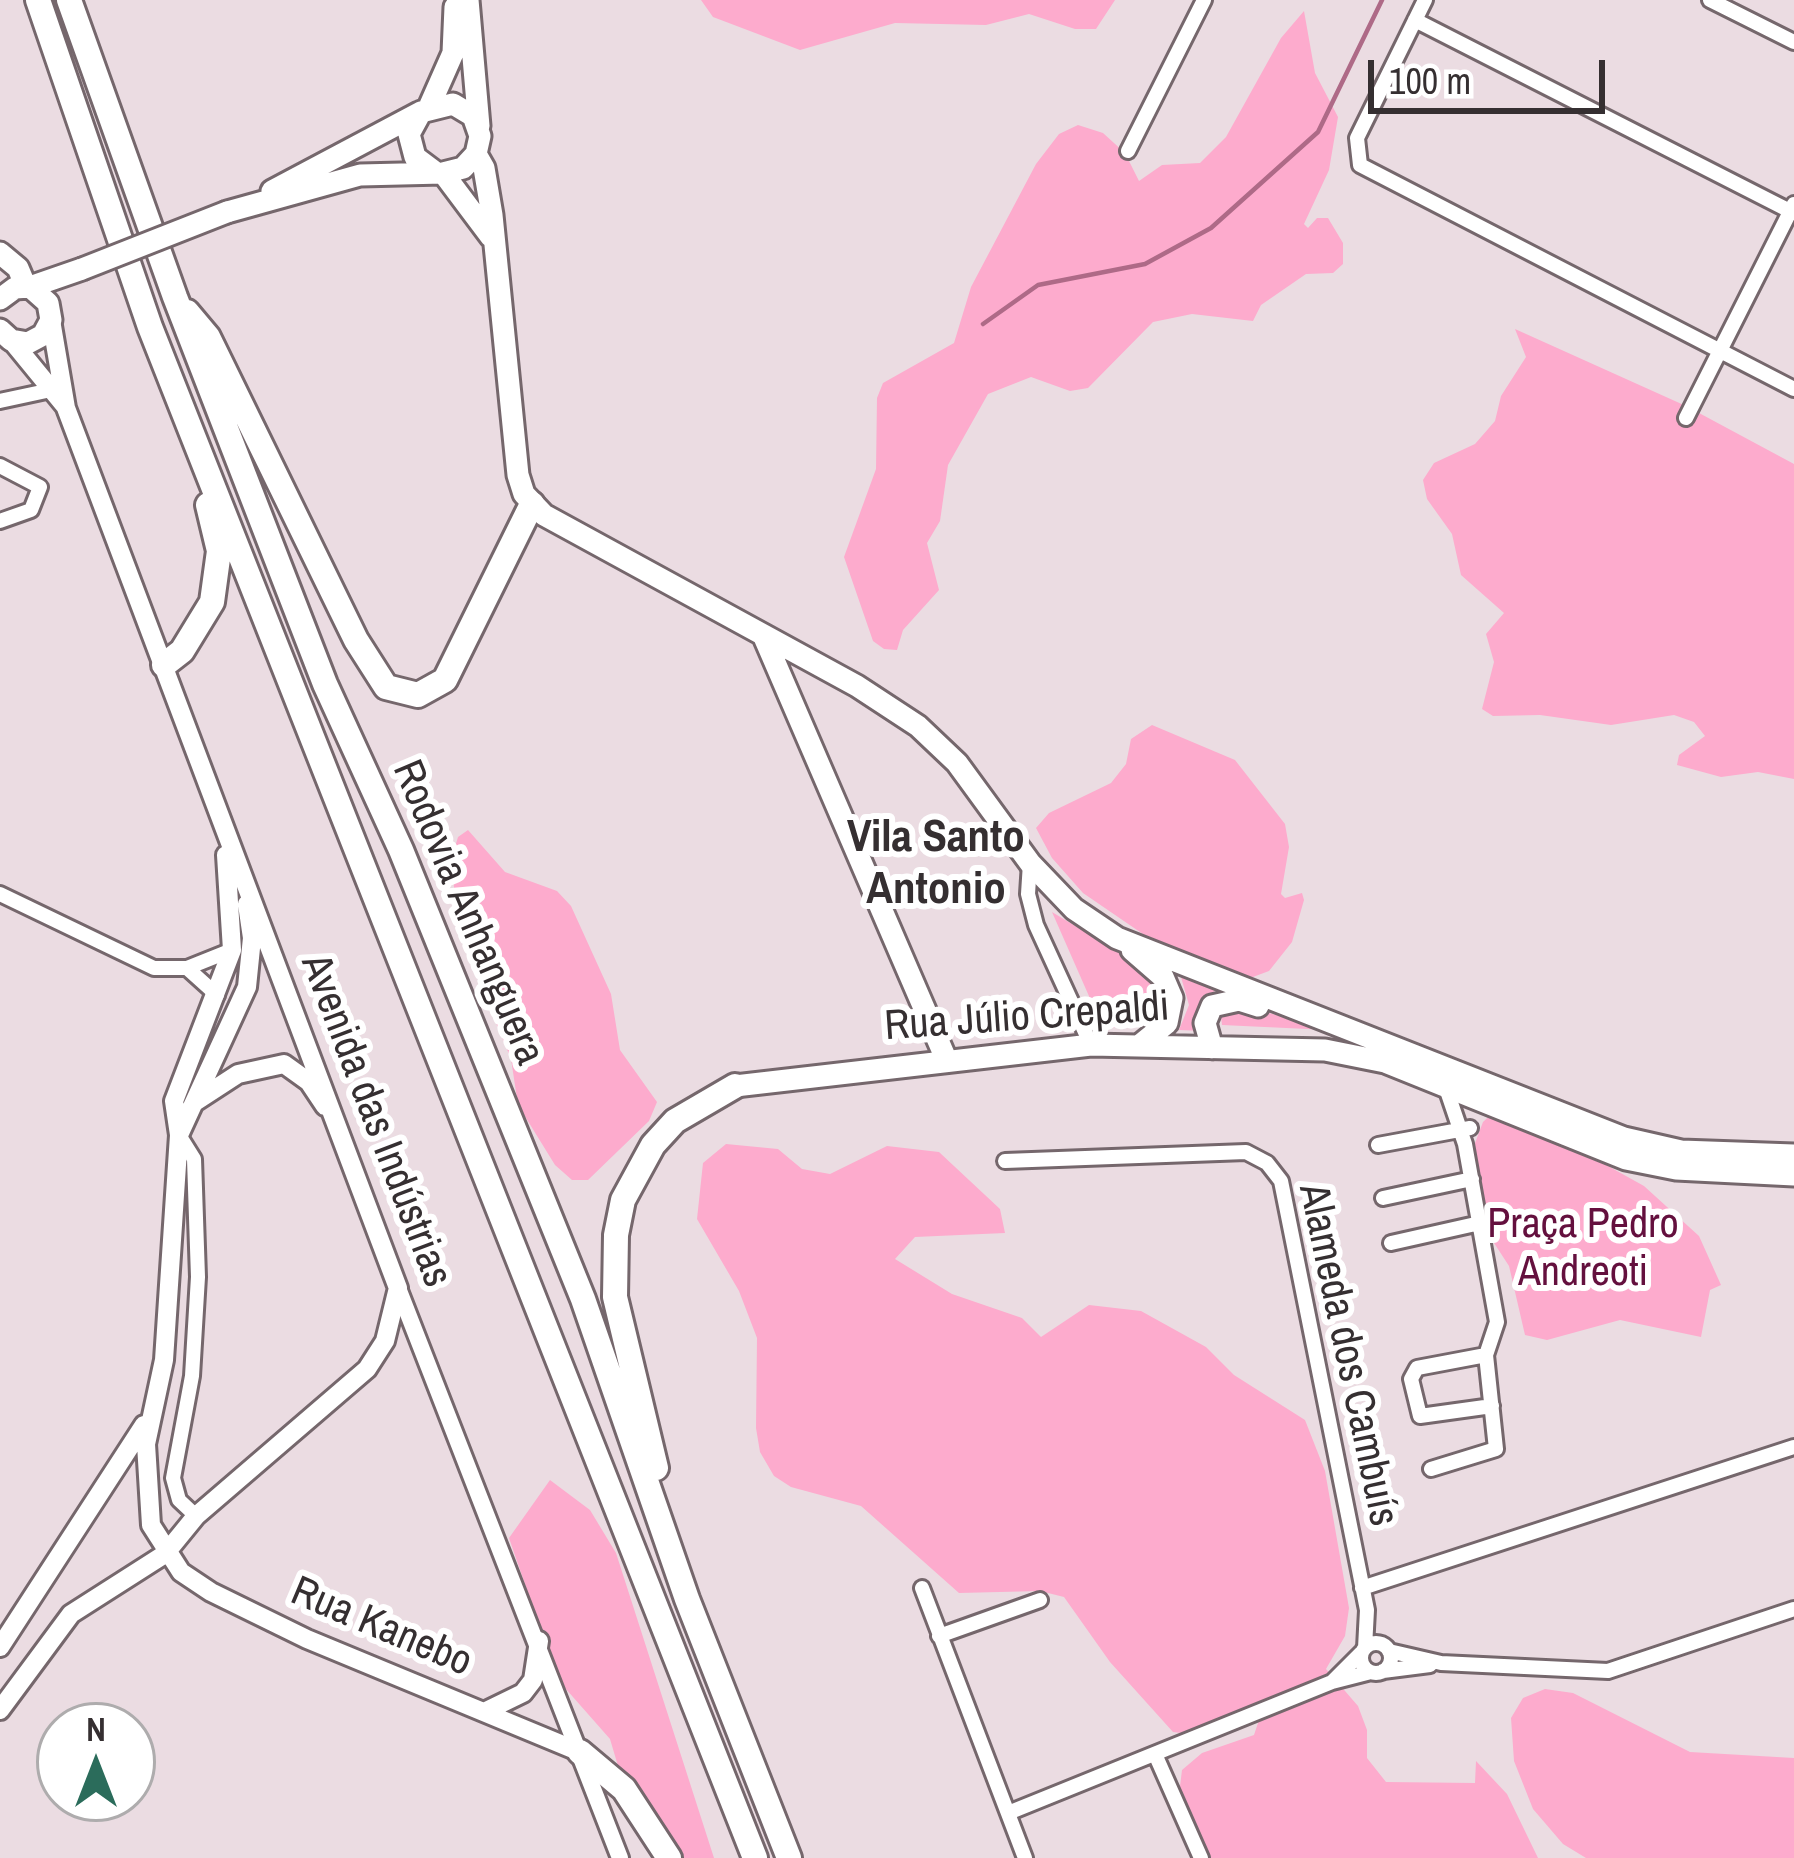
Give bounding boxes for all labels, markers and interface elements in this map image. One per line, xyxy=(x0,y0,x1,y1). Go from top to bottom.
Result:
scale bar xyxy=(1374,36,1611,110)
text: 100 m xyxy=(1389,57,1471,105)
street label: Rodovia Anhanguera xyxy=(380,753,554,1073)
district label: Vila Santo Antonio xyxy=(847,812,1025,918)
street label: Avenida das Indústrias xyxy=(288,948,462,1294)
street label: Rua Júlio Crepaldi xyxy=(883,983,1171,1053)
street label: Alameda dos Cambuís xyxy=(1286,1179,1408,1531)
park label: Praça Pedro Andreoti xyxy=(1487,1201,1679,1300)
street label: Rua Kanebo xyxy=(283,1567,479,1689)
north arrow xyxy=(36,1702,156,1822)
text: N xyxy=(86,1707,106,1751)

